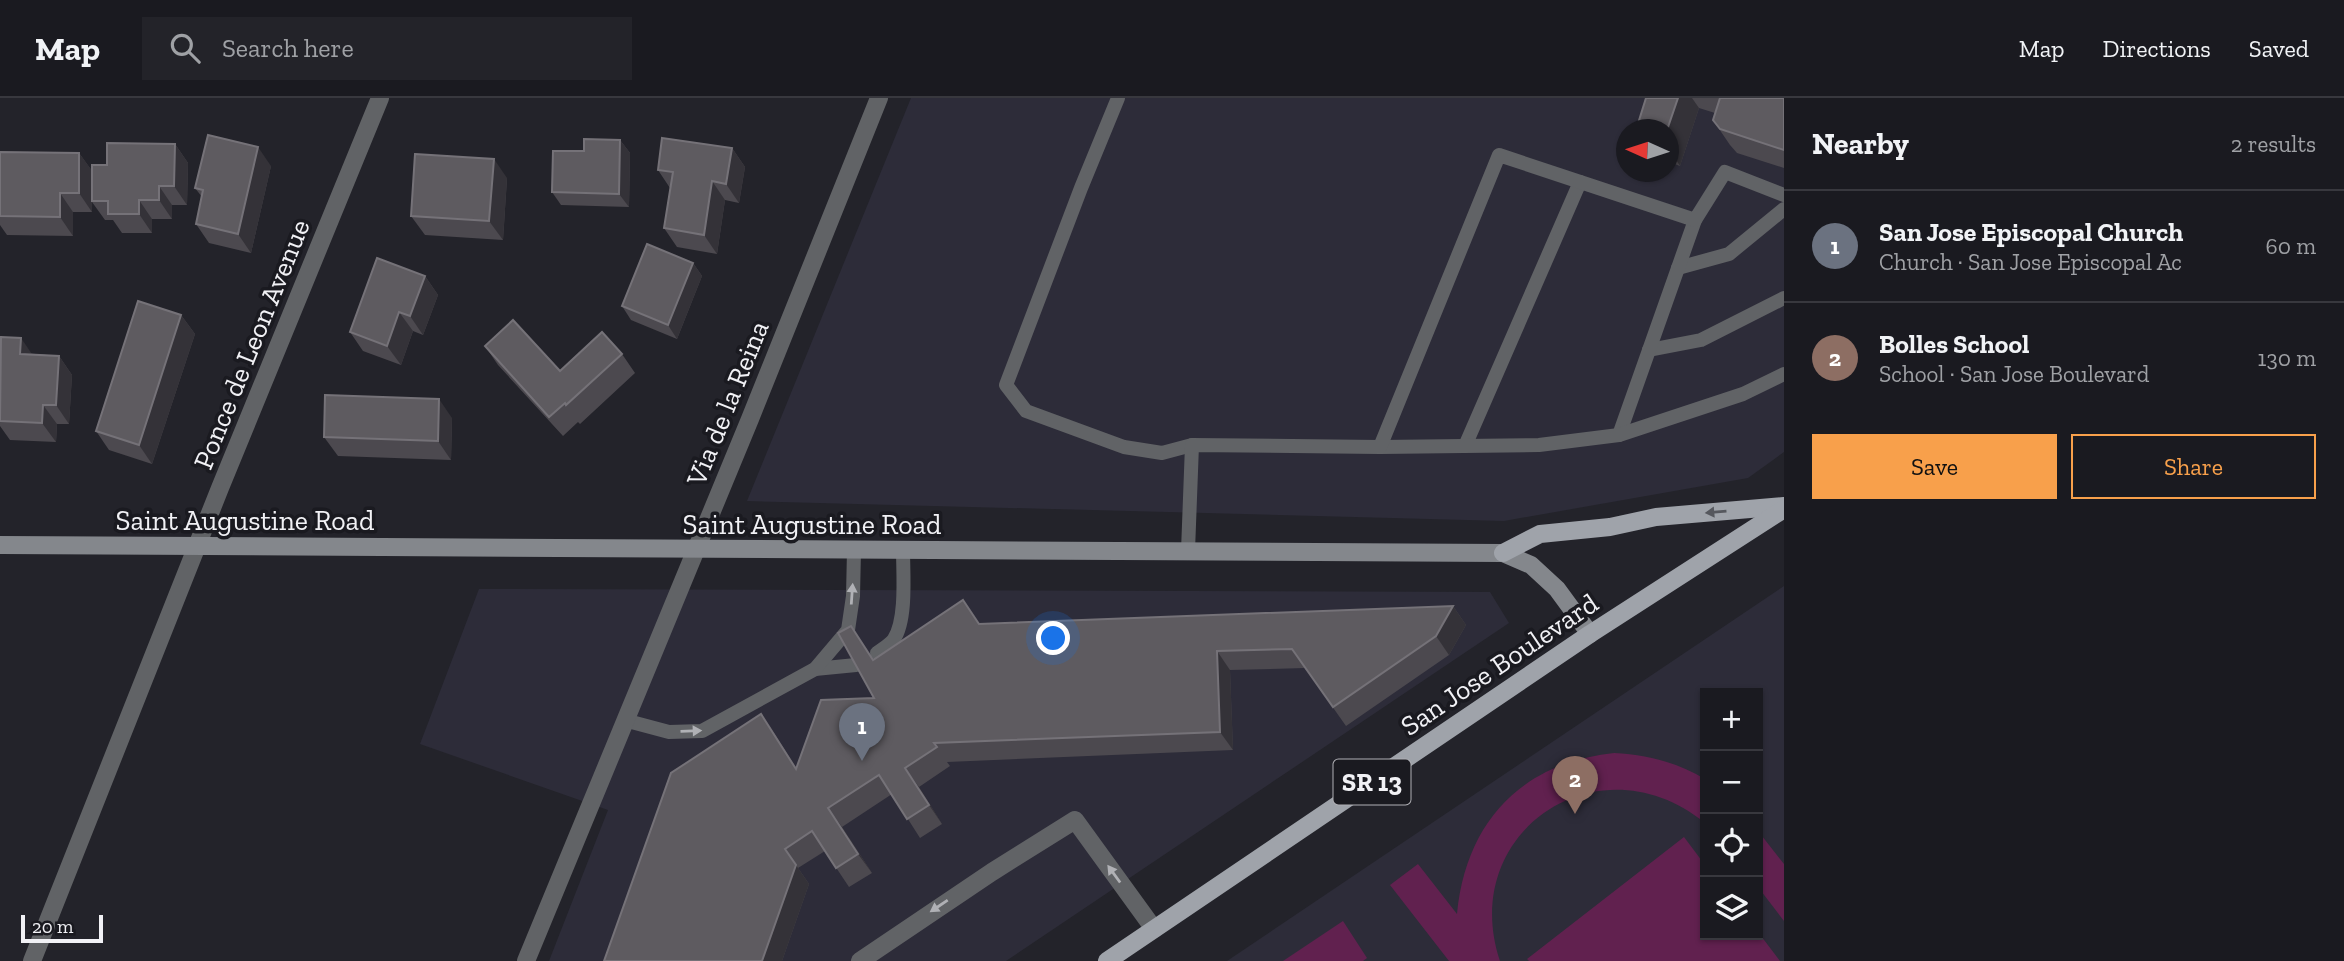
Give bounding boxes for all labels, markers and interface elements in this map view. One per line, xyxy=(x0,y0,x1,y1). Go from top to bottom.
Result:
search box xyxy=(142,17,632,80)
text: Map xyxy=(35,29,100,68)
icon: search xyxy=(166,29,204,67)
text: Search here xyxy=(222,32,354,64)
text: Map xyxy=(2019,34,2065,63)
text: Directions xyxy=(2103,34,2211,63)
text: Saved xyxy=(2249,34,2309,63)
north arrow xyxy=(1616,119,1679,182)
text: Nearby xyxy=(1812,126,1909,162)
text: 2 results xyxy=(2231,130,2316,158)
street label: Ponce de Leon Avenue xyxy=(186,215,317,474)
text: San Jose Episcopal Church xyxy=(1879,216,2183,248)
text: 1 xyxy=(1830,232,1840,260)
text: 60 m xyxy=(2265,232,2316,260)
text: Church · San Jose Episcopal Ac xyxy=(1879,248,2182,276)
street label: Via de la Reina xyxy=(679,315,776,491)
text: Bolles School xyxy=(1879,328,2029,360)
text: 2 xyxy=(1829,344,1841,372)
text: 130 m xyxy=(2258,344,2316,372)
text: School · San Jose Boulevard xyxy=(1879,360,2149,388)
button: Save xyxy=(1812,434,2057,499)
button: Share xyxy=(2071,434,2316,499)
street label: Saint Augustine Road xyxy=(116,504,374,537)
one-way arrow xyxy=(1705,507,1727,518)
street label: Saint Augustine Road xyxy=(683,508,941,541)
one-way arrow xyxy=(847,583,858,605)
street label: San Jose Boulevard xyxy=(1394,586,1604,743)
your location xyxy=(1036,621,1070,655)
map controls xyxy=(1700,688,1763,940)
button: + xyxy=(1700,688,1763,751)
pin: 1 xyxy=(839,703,885,761)
one-way arrow xyxy=(680,726,702,737)
button: − xyxy=(1700,751,1763,814)
pin: 2 xyxy=(1552,756,1598,814)
road number: SR 13 xyxy=(1334,760,1410,804)
button: locate xyxy=(1700,814,1763,877)
one-way arrow xyxy=(1107,865,1121,883)
button: layers xyxy=(1700,877,1763,940)
one-way arrow xyxy=(930,900,949,913)
scale bar xyxy=(21,912,103,944)
text: 20 m xyxy=(32,915,73,938)

